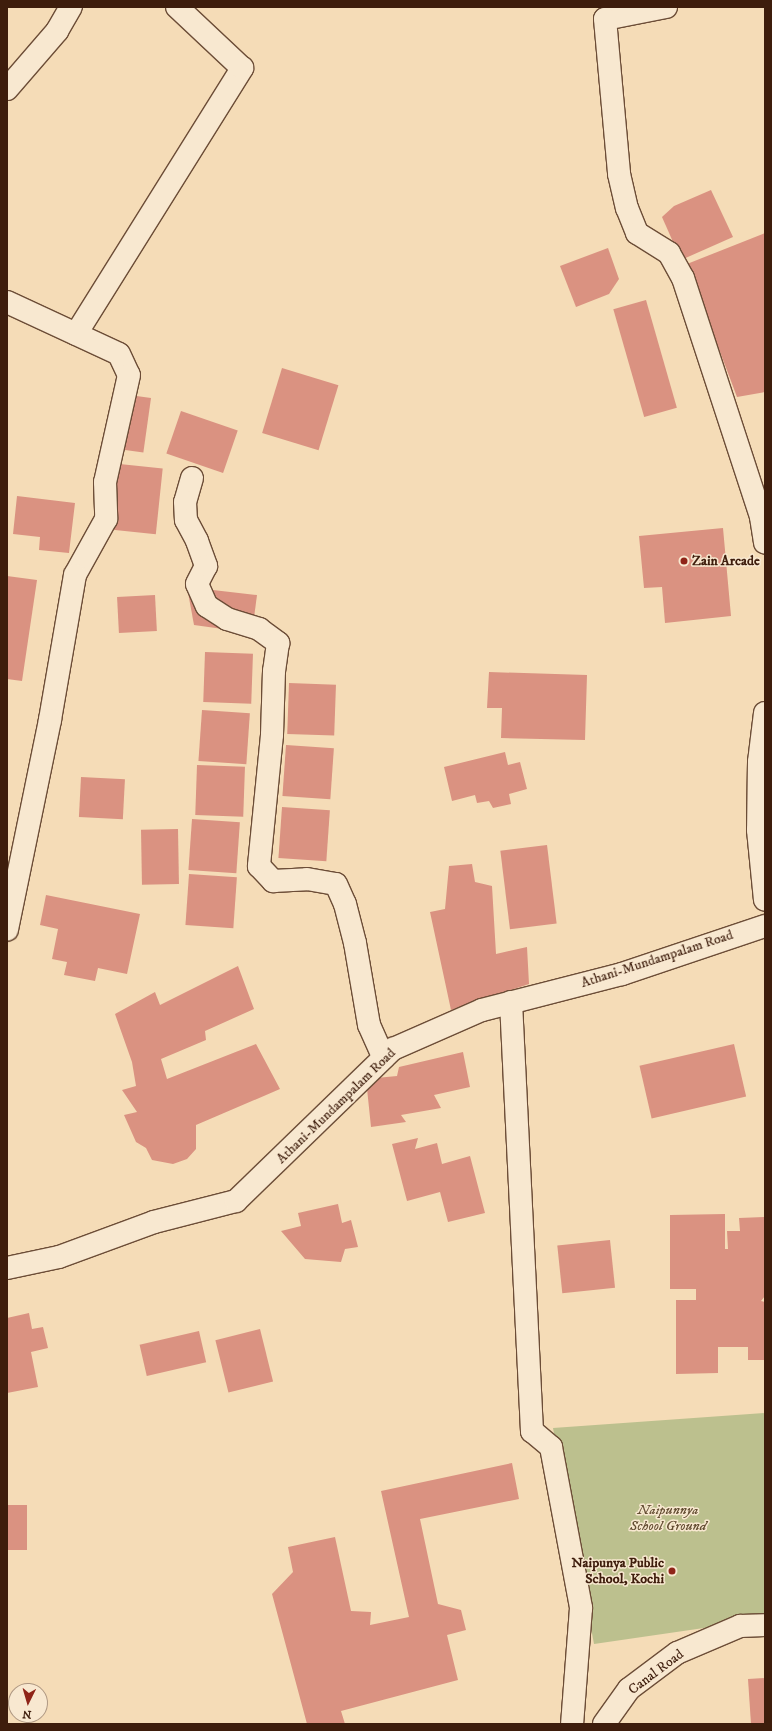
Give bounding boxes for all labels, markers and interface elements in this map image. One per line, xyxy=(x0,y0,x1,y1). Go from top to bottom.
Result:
place label: Zain Arcade xyxy=(692,553,760,569)
marker: Zain Arcade xyxy=(679,556,689,566)
street label: Athani-Mundampalam Road xyxy=(579,926,735,992)
street label: Athani-Mundampalam Road xyxy=(273,1045,399,1167)
park label: Naipunnya School Ground xyxy=(630,1502,706,1534)
place label: Naipunya Public School, Kochi xyxy=(571,1555,664,1588)
marker: Naipunya Public School, Kochi xyxy=(667,1566,677,1576)
street label: Canal Road xyxy=(625,1646,687,1698)
north arrow xyxy=(8,1683,48,1723)
text: N xyxy=(22,1707,32,1721)

